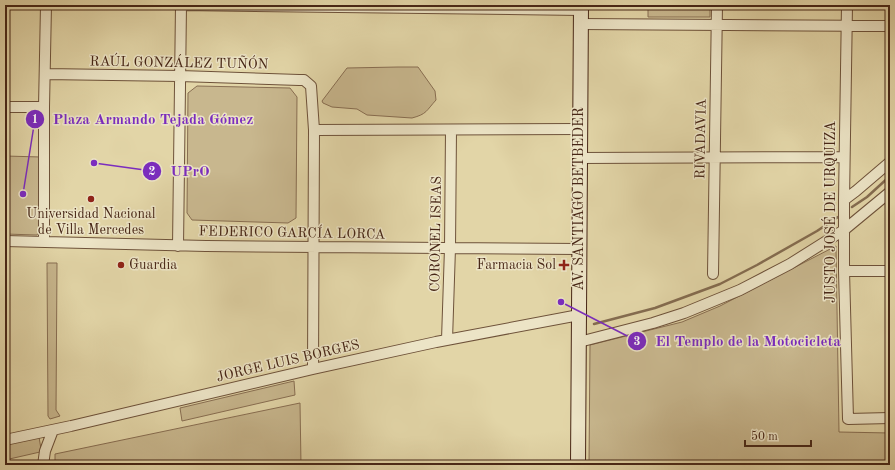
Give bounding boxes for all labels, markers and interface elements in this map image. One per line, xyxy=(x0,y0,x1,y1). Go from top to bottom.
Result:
street label: RAÚL GONZÁLEZ TUÑÓN xyxy=(90,50,269,72)
street label: RIVADAVIA xyxy=(693,98,709,179)
callout: Plaza Armando Tejada Gómez xyxy=(25,105,262,132)
street label: AV. SANTIAGO BETBEDER xyxy=(572,107,586,291)
text: Plaza Armando Tejada Gómez xyxy=(53,113,253,128)
text: 1 xyxy=(32,114,38,126)
street label: JUSTO JOSÉ DE URQUIZA xyxy=(821,121,838,303)
callout: UPrO xyxy=(142,157,217,184)
text: UPrO xyxy=(170,165,210,180)
text: 2 xyxy=(149,166,156,178)
street label: CORONEL ISEAS xyxy=(428,176,444,292)
marker: Universidad Nacional de Villa Mercedes xyxy=(86,194,96,204)
place label: Universidad Nacional de Villa Mercedes xyxy=(26,207,156,237)
street label: FEDERICO GARCÍA LORCA xyxy=(199,221,386,242)
place label: Guardia xyxy=(129,258,177,272)
place label: Farmacia Sol xyxy=(477,258,556,272)
marker: Guardia xyxy=(116,260,126,270)
marker: Farmacia Sol xyxy=(559,260,569,270)
callout: El Templo de la Motocicleta xyxy=(627,328,849,355)
text: El Templo de la Motocicleta xyxy=(655,335,841,350)
text: 3 xyxy=(634,336,641,348)
street label: JORGE LUIS BORGES xyxy=(215,338,361,384)
scale bar xyxy=(745,422,811,448)
text: 50 m xyxy=(751,430,778,443)

